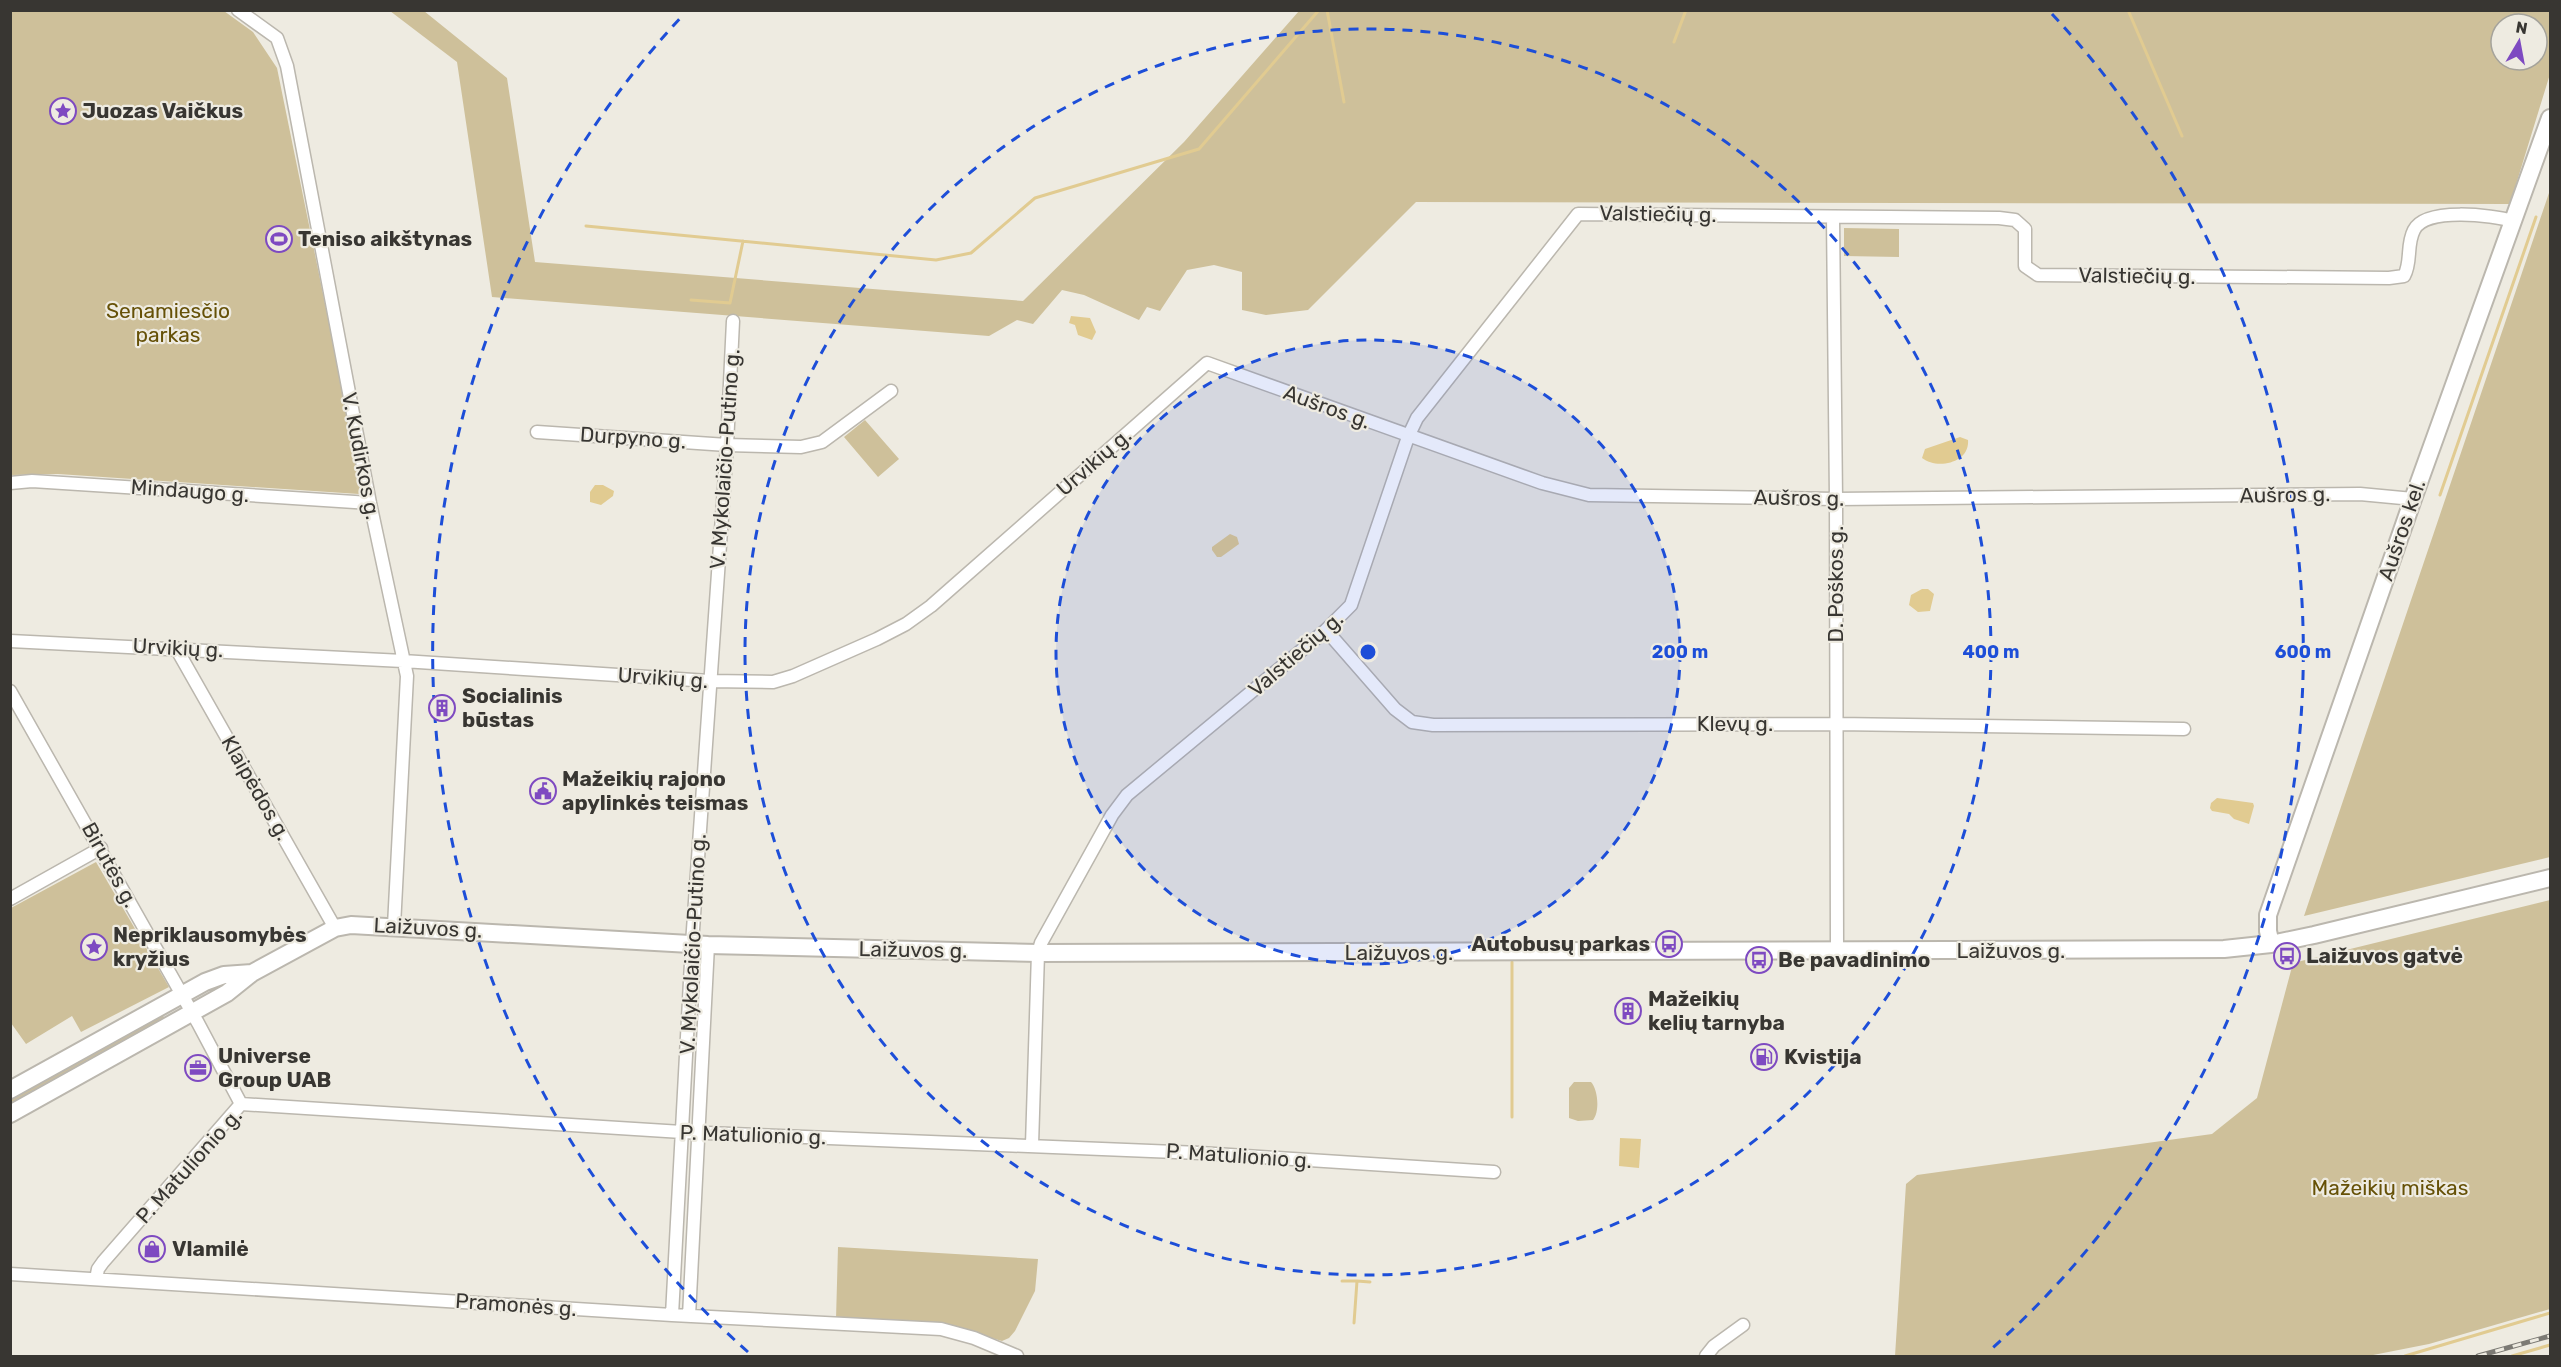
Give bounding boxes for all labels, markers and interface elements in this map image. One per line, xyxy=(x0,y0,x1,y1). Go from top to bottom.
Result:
north arrow xyxy=(2489,12,2549,72)
text: N xyxy=(2514,17,2529,38)
place icon: Juozas Vaičkus xyxy=(48,96,78,126)
place label: Juozas Vaičkus xyxy=(82,98,243,123)
street label: Valstiečių g. xyxy=(1599,200,1717,227)
sports icon: Teniso aikštynas xyxy=(264,224,294,254)
place label: Teniso aikštynas xyxy=(298,226,472,251)
street label: Valstiečių g. xyxy=(2078,262,2196,289)
park label: Senamiesčio parkas xyxy=(106,298,230,347)
street label: V. Mykolaičio-Putino g. xyxy=(704,348,745,570)
street label: Aušros g. xyxy=(1280,379,1374,434)
street label: V. Kudirkos g. xyxy=(337,390,386,522)
street label: Durpyno g. xyxy=(579,421,687,454)
street label: Urvikių g. xyxy=(1051,422,1136,501)
street label: Mindaugo g. xyxy=(130,474,250,507)
street label: Aušros kel. xyxy=(2373,476,2431,584)
street label: Aušros g. xyxy=(2239,481,2331,508)
street label: Aušros g. xyxy=(1753,484,1845,511)
street label: D. Poškos g. xyxy=(1823,526,1848,642)
street label: Valstiečių g. xyxy=(1243,606,1348,702)
street label: Urvikių g. xyxy=(132,633,224,662)
text: 200 m xyxy=(1652,641,1708,663)
text: 400 m xyxy=(1962,641,2020,663)
text: 600 m xyxy=(2275,641,2331,663)
centre of rings xyxy=(1358,642,1378,662)
street label: Urvikių g. xyxy=(617,662,709,693)
place label: Socialinis būstas xyxy=(462,683,563,732)
building icon: Socialinis būstas xyxy=(427,693,457,723)
street label: Klevų g. xyxy=(1697,711,1773,736)
street label: Klaipėdos g. xyxy=(216,731,296,845)
place label: Mažeikių rajono apylinkės teismas xyxy=(562,766,748,815)
public building icon: Mažeikių rajono apylinkės teismas xyxy=(528,776,558,806)
street label: Birutės g. xyxy=(77,818,144,912)
street label: V. Mykolaičio-Putino g. xyxy=(674,833,711,1055)
street label: Laižuvos g. xyxy=(373,912,483,943)
place label: Nepriklausomybės kryžius xyxy=(113,922,307,971)
bus stop icon: Autobusų parkas xyxy=(1654,929,1684,959)
place label: Autobusų parkas xyxy=(1471,931,1650,956)
place icon: Nepriklausomybės kryžius xyxy=(79,932,109,962)
street label: Laižuvos g. xyxy=(858,936,968,963)
street label: Laižuvos g. xyxy=(1957,938,2065,963)
street label: Laižuvos g. xyxy=(1345,940,1453,965)
bus stop icon: Laižuvos gatvė xyxy=(2272,941,2302,971)
place label: Laižuvos gatvė xyxy=(2306,943,2463,968)
bus stop icon: Be pavadinimo xyxy=(1744,945,1774,975)
place label: Be pavadinimo xyxy=(1778,947,1930,972)
place label: Mažeikių kelių tarnyba xyxy=(1648,986,1785,1035)
building icon: Mažeikių kelių tarnyba xyxy=(1613,996,1643,1026)
fuel station icon: Kvistija xyxy=(1749,1042,1779,1072)
place label: Universe Group UAB xyxy=(218,1043,331,1092)
place label: Kvistija xyxy=(1784,1044,1862,1069)
office icon: Universe Group UAB xyxy=(183,1053,213,1083)
street label: P. Matulionio g. xyxy=(130,1103,247,1228)
street label: P. Matulionio g. xyxy=(679,1119,827,1150)
street label: P. Matulionio g. xyxy=(1165,1138,1313,1173)
park label: Mažeikių miškas xyxy=(2312,1175,2468,1200)
shop icon: Vlamilė xyxy=(137,1234,167,1264)
place label: Vlamilė xyxy=(172,1236,249,1261)
street label: Pramonės g. xyxy=(454,1288,578,1321)

